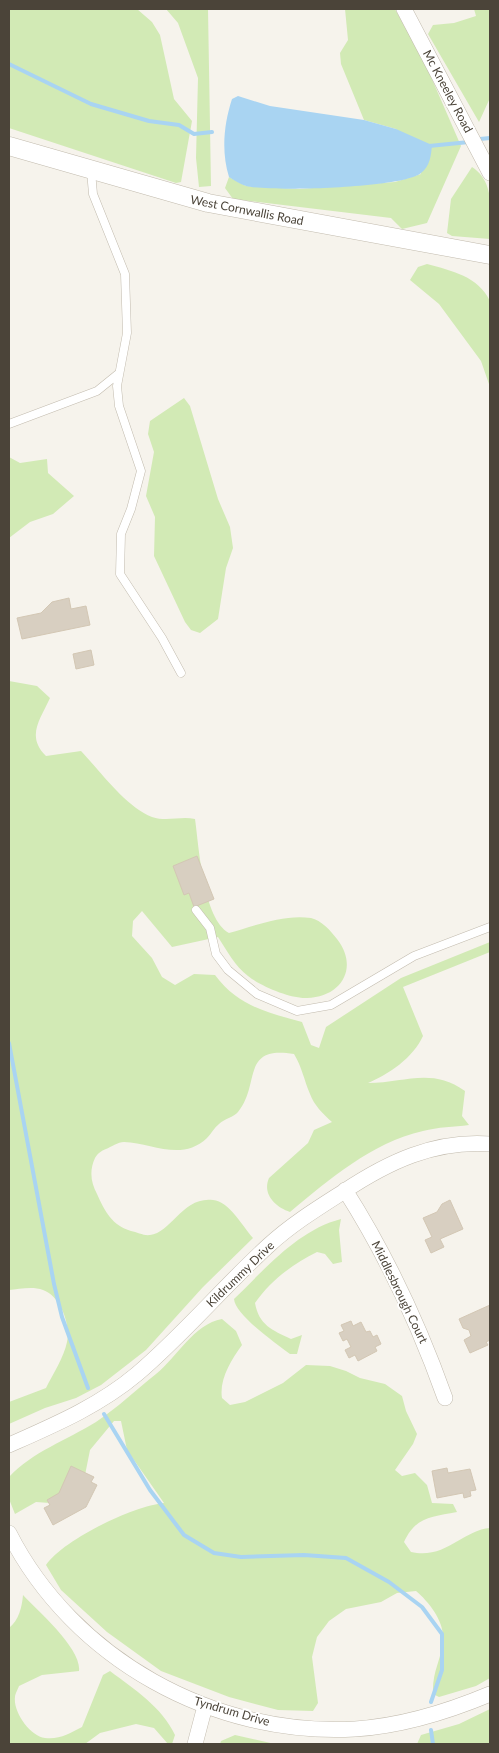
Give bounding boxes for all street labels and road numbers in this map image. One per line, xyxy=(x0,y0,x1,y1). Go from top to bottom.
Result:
street label: Mc Kneeley Road xyxy=(420,47,476,135)
street label: West Cornwallis Road xyxy=(189,192,305,228)
street label: Kildrummy Drive xyxy=(203,1238,277,1310)
street label: Middlesbrough Court xyxy=(369,1238,432,1346)
street label: Tyndrum Drive xyxy=(192,1693,272,1729)

